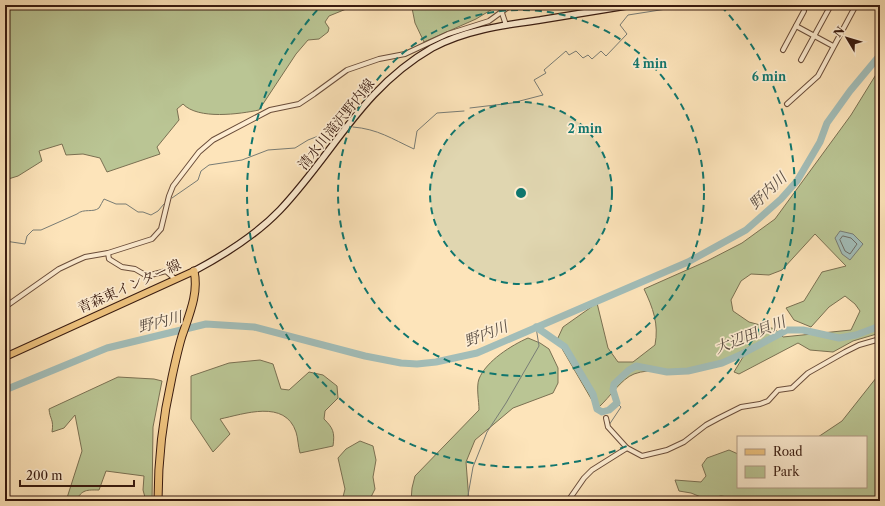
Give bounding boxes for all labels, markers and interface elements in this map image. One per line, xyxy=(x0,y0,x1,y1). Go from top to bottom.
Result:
north arrow xyxy=(827,18,867,58)
text: N xyxy=(831,23,848,40)
text: 4 min xyxy=(633,56,668,71)
text: 6 min xyxy=(752,69,787,84)
street label: 清水川滝沢野内線 xyxy=(294,75,378,173)
text: 2 min xyxy=(568,121,603,136)
water label: 野内川 xyxy=(745,167,792,213)
centre of rings xyxy=(514,186,528,200)
street label: 青森東インター線 xyxy=(74,255,184,317)
water label: 野内川 xyxy=(136,306,186,336)
water label: 大辺田貝川 xyxy=(711,311,790,357)
water label: 野内川 xyxy=(461,316,512,350)
legend xyxy=(737,436,867,488)
text: Road xyxy=(773,444,803,459)
scale bar xyxy=(20,462,134,488)
text: Park xyxy=(773,464,800,479)
text: 200 m xyxy=(26,468,63,483)

